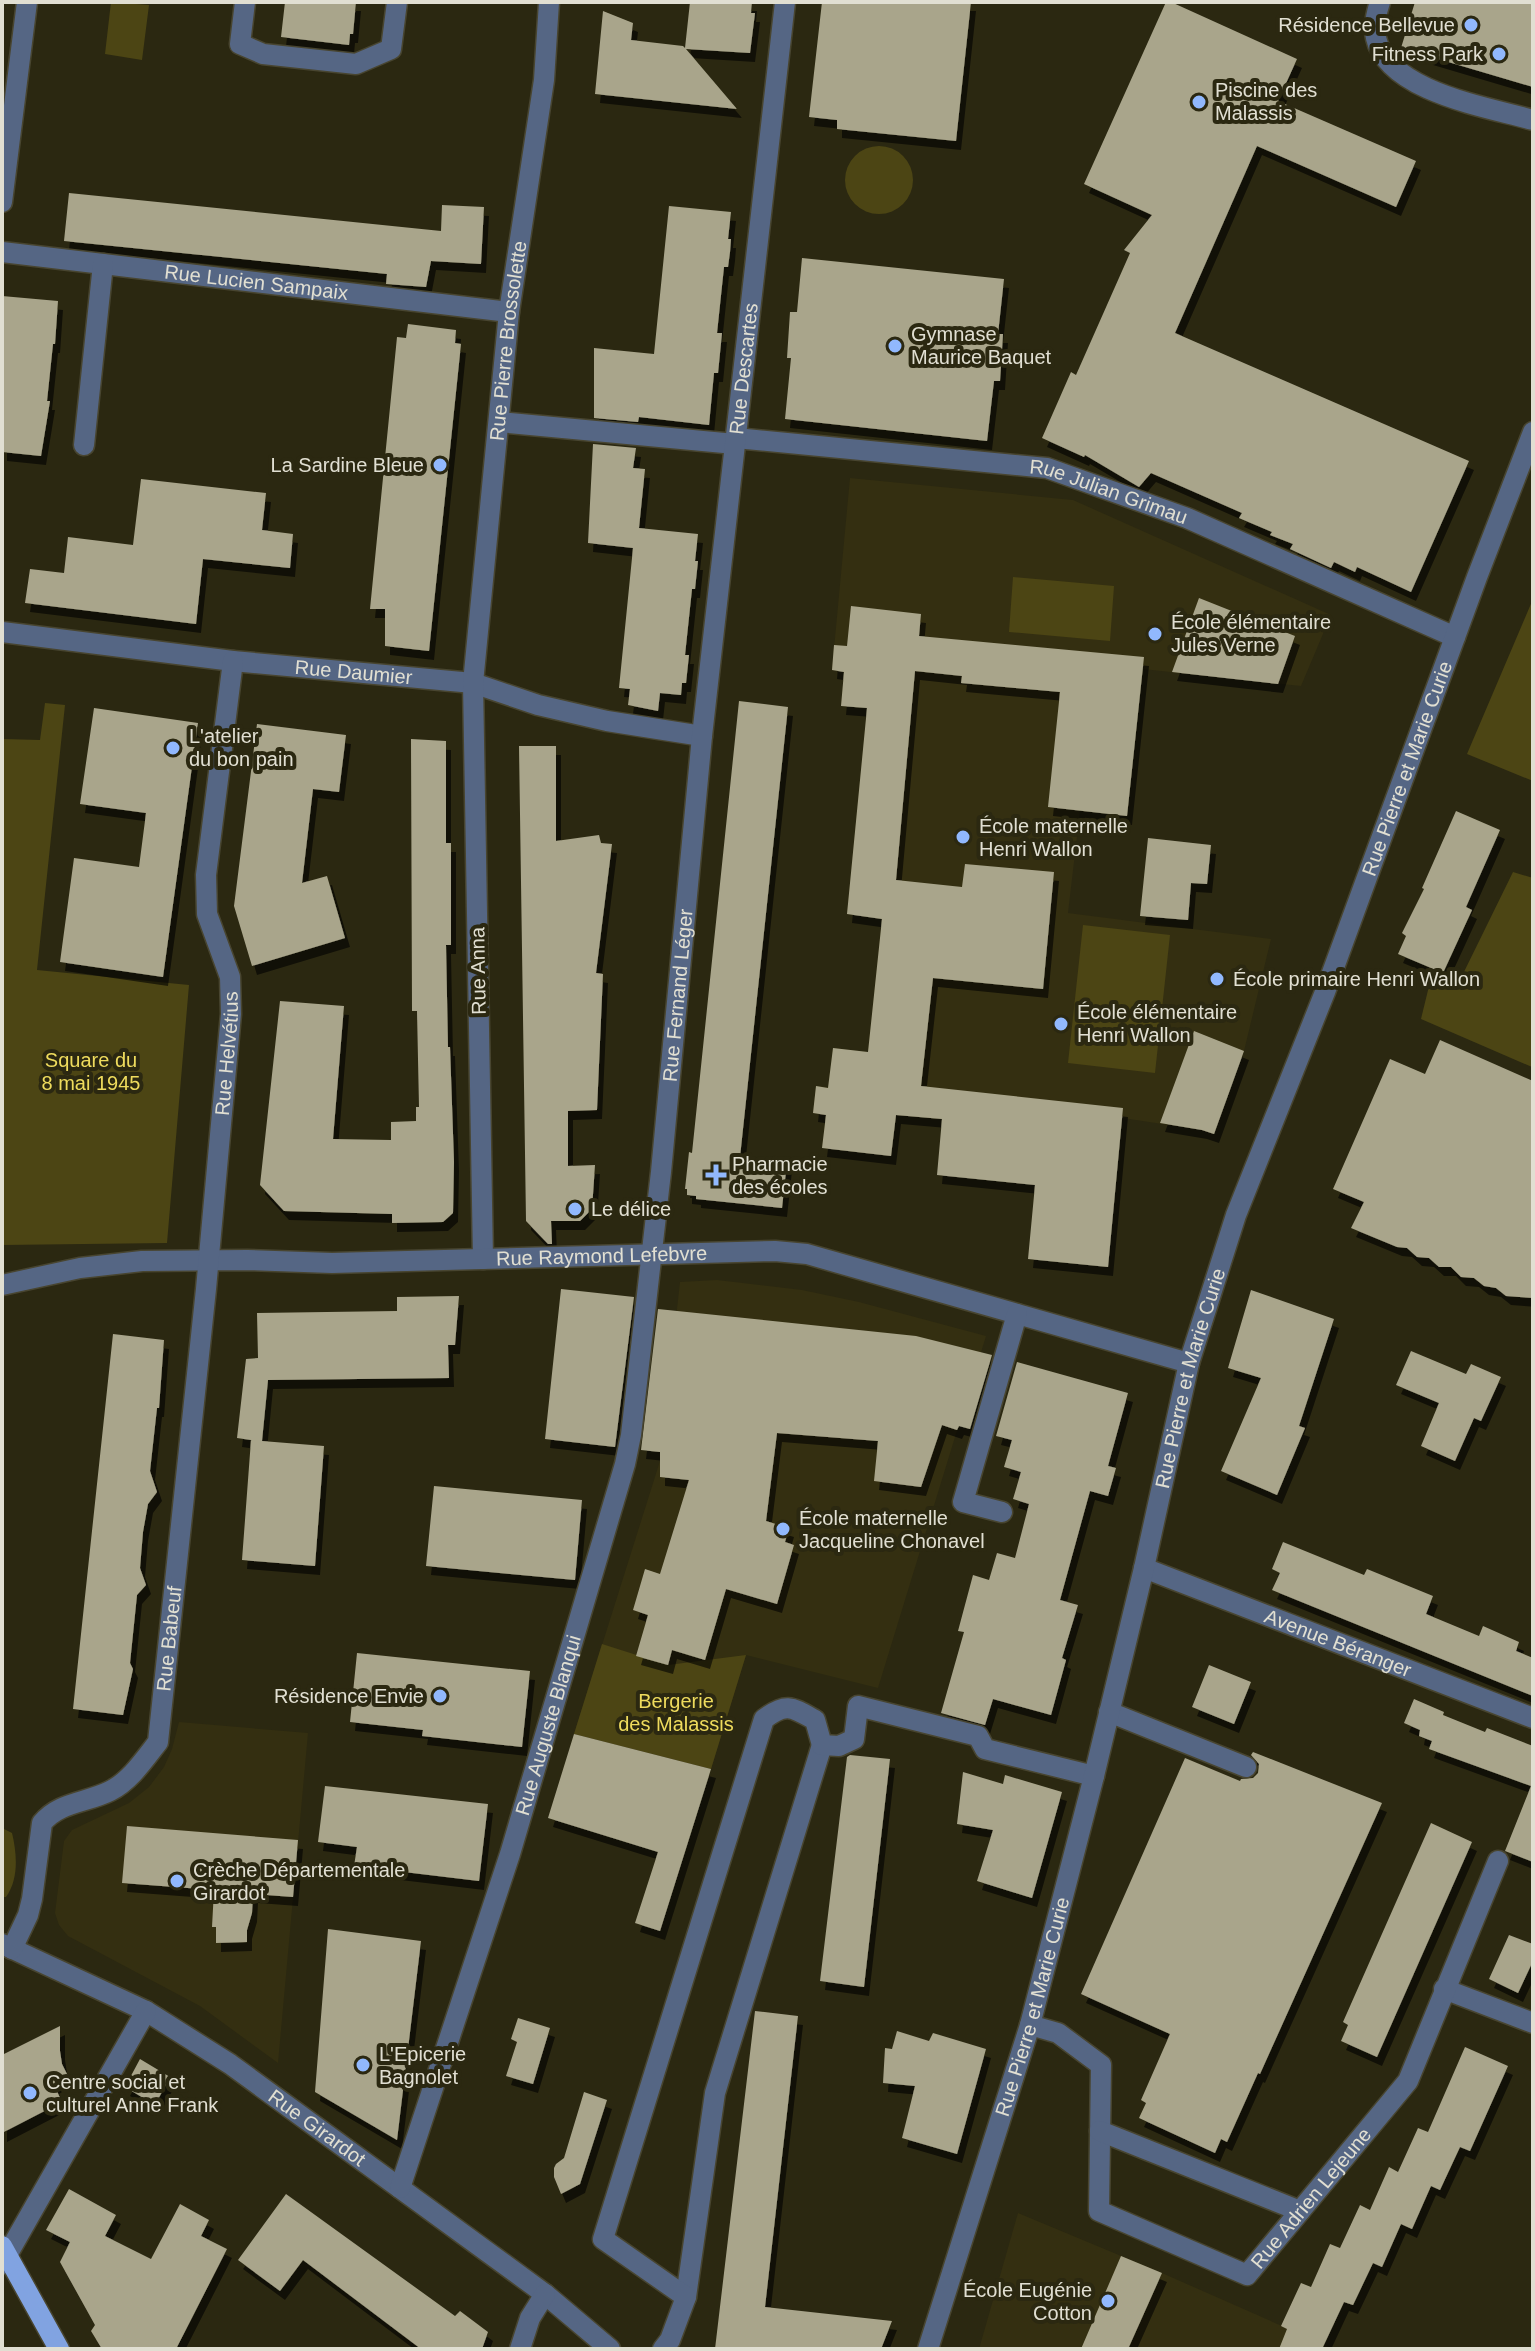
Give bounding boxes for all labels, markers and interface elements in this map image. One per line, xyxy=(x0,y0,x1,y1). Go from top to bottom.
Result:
place label: Résidence Bellevue xyxy=(1278,14,1455,36)
marker: Résidence Bellevue xyxy=(1462,16,1480,34)
place label: Fitness Park xyxy=(1372,43,1484,65)
marker: Fitness Park xyxy=(1490,45,1508,63)
place label: Piscine des Malassis xyxy=(1215,79,1317,124)
marker: Piscine des Malassis xyxy=(1190,93,1208,111)
street label: Rue Pierre Brossolette xyxy=(486,239,531,442)
street label: Rue Lucien Sampaix xyxy=(163,260,349,304)
street label: Rue Descartes xyxy=(725,302,762,436)
place label: Gymnase Maurice Baquet xyxy=(911,323,1052,368)
marker: Gymnase Maurice Baquet xyxy=(886,337,904,355)
place label: La Sardine Bleue xyxy=(271,454,424,476)
street label: Rue Julian Grimau xyxy=(1029,455,1190,528)
marker: La Sardine Bleue xyxy=(431,456,449,474)
place label: École élémentaire Jules Verne xyxy=(1171,611,1331,656)
marker: École élémentaire Jules Verne xyxy=(1146,625,1164,643)
street label: Rue Daumier xyxy=(294,656,414,688)
street label: Rue Pierre et Marie Curie xyxy=(1358,658,1456,879)
place label: L'atelier du bon pain xyxy=(189,725,294,770)
marker: L'atelier du bon pain xyxy=(164,739,182,757)
place label: École maternelle Henri Wallon xyxy=(979,815,1128,860)
marker: École maternelle Henri Wallon xyxy=(954,828,972,846)
street label: Rue Fernand Léger xyxy=(659,908,697,1083)
street label: Rue Anna xyxy=(466,926,490,1015)
place label: École primaire Henri Wallon xyxy=(1233,968,1480,990)
marker: École primaire Henri Wallon xyxy=(1208,970,1226,988)
street label: Rue Helvétius xyxy=(211,991,242,1117)
place label: École élémentaire Henri Wallon xyxy=(1077,1001,1237,1046)
marker: École élémentaire Henri Wallon xyxy=(1052,1015,1070,1033)
park label: Square du 8 mai 1945 xyxy=(42,1049,140,1094)
place label: Pharmacie des écoles xyxy=(732,1153,828,1198)
marker: Pharmacie des écoles xyxy=(707,1166,725,1184)
place label: Le délice xyxy=(591,1198,671,1220)
marker: Le délice xyxy=(566,1200,584,1218)
street label: Rue Raymond Lefebvre xyxy=(496,1242,708,1270)
street label: Rue Pierre et Marie Curie xyxy=(1151,1265,1229,1490)
place label: École maternelle Jacqueline Chonavel xyxy=(799,1507,985,1552)
marker: École maternelle Jacqueline Chonavel xyxy=(774,1520,792,1538)
street label: Rue Babeuf xyxy=(152,1585,186,1692)
street label: Avenue Béranger xyxy=(1262,1605,1415,1681)
street label: Rue Auguste Blanqui xyxy=(511,1632,585,1818)
place label: Résidence Envie xyxy=(274,1685,424,1707)
marker: Résidence Envie xyxy=(431,1687,449,1705)
park label: Bergerie des Malassis xyxy=(618,1690,734,1735)
place label: Crèche Départementale Girardot xyxy=(193,1859,405,1904)
marker: Crèche Départementale Girardot xyxy=(168,1872,186,1890)
street label: Rue Pierre et Marie Curie xyxy=(991,1895,1073,2119)
place label: L'Epicerie Bagnolet xyxy=(379,2043,466,2088)
marker: L'Epicerie Bagnolet xyxy=(354,2056,372,2074)
place label: Centre social et culturel Anne Frank xyxy=(46,2071,219,2116)
marker: Centre social et culturel Anne Frank xyxy=(21,2084,39,2102)
street label: Rue Girardot xyxy=(264,2085,370,2171)
street label: Rue Adrien Lejeune xyxy=(1246,2123,1375,2273)
place label: École Eugénie Cotton xyxy=(963,2279,1092,2324)
marker: École Eugénie Cotton xyxy=(1099,2292,1117,2310)

